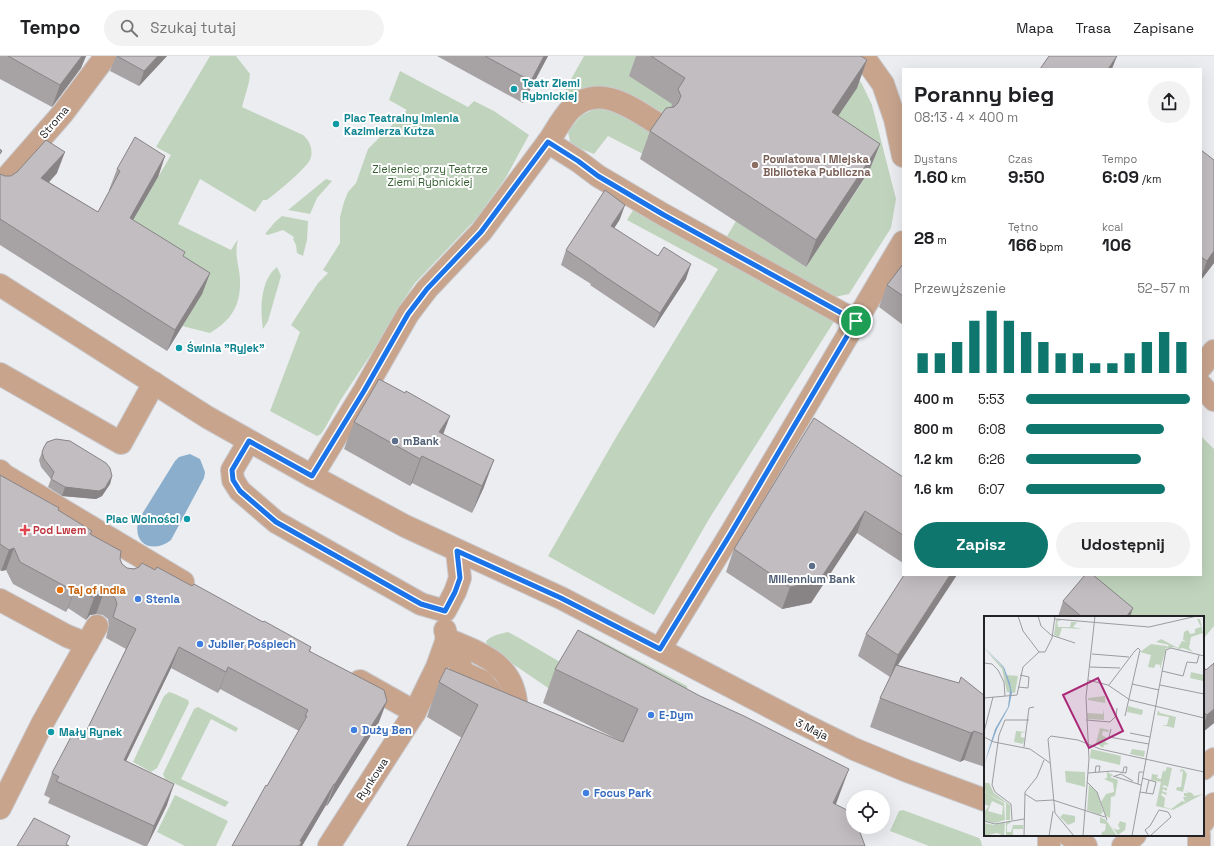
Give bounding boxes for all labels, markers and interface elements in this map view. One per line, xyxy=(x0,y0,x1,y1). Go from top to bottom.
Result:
search box xyxy=(104,10,384,46)
text: Tempo xyxy=(20,15,80,40)
icon: search xyxy=(118,17,140,39)
text: Szukaj tutaj xyxy=(150,18,236,37)
text: Mapa xyxy=(1016,19,1054,37)
text: Trasa xyxy=(1076,19,1111,37)
text: Zapisane xyxy=(1133,19,1194,37)
place label: Teatr Ziemi Rybnickiej xyxy=(522,76,580,103)
text: Poranny bieg xyxy=(914,80,1054,108)
button: share xyxy=(1148,81,1190,123)
marker: Teatr Ziemi Rybnickiej xyxy=(509,84,519,94)
street label: Stroma xyxy=(36,102,72,141)
text: 08:13 · 4 × 400 m xyxy=(914,109,1018,126)
place label: Plac Teatralny imienia Kazimierza Kutza xyxy=(344,111,460,138)
marker: Plac Teatralny imienia Kazimierza Kutza xyxy=(331,119,341,129)
place label: Powiatowa i Miejska Biblioteka Publiczna xyxy=(763,152,871,179)
text: Dystans xyxy=(914,152,958,166)
text: Czas xyxy=(1008,152,1033,166)
text: Tempo xyxy=(1102,152,1137,166)
marker: Powiatowa i Miejska Biblioteka Publiczna xyxy=(750,160,760,170)
park label: Zieleniec przy Teatrze Ziemi Rybnickiej xyxy=(372,162,488,189)
text: 1.60 xyxy=(914,166,948,188)
text: 9:50 xyxy=(1008,166,1045,188)
text: 6:09 xyxy=(1102,166,1139,188)
text: km xyxy=(948,172,966,186)
text: /km xyxy=(1139,172,1161,186)
text: Tętno xyxy=(1008,220,1038,234)
text: kcal xyxy=(1102,220,1123,234)
text: 28 xyxy=(914,227,934,249)
text: m xyxy=(934,233,947,247)
text: 166 xyxy=(1008,234,1037,256)
text: 106 xyxy=(1102,234,1131,256)
text: bpm xyxy=(1037,240,1063,254)
text: Przewyższenie xyxy=(914,280,1006,297)
text: 52–57 m xyxy=(1137,280,1190,297)
pin xyxy=(839,304,873,338)
icon: arrive xyxy=(845,310,867,332)
place label: Świnia "Ryjek" xyxy=(187,341,265,355)
marker: Świnia "Ryjek" xyxy=(174,343,184,353)
text: 400 m xyxy=(914,391,954,408)
text: 5:53 xyxy=(978,391,1005,408)
text: 800 m xyxy=(914,421,953,438)
text: 6:08 xyxy=(978,421,1006,438)
place label: mBank xyxy=(403,434,440,448)
marker: mBank xyxy=(390,436,400,446)
text: 1.2 km xyxy=(914,451,953,468)
text: 6:26 xyxy=(978,451,1005,468)
text: 1.6 km xyxy=(914,481,953,498)
text: 6:07 xyxy=(978,481,1005,498)
place label: Plac Wolności xyxy=(106,512,179,526)
marker: Plac Wolności xyxy=(182,514,192,524)
button: Zapisz xyxy=(914,522,1048,568)
button: Udostępnij xyxy=(1056,522,1190,568)
place label: Pod Lwem xyxy=(33,523,86,537)
marker: Pod Lwem xyxy=(20,525,30,535)
marker: Millennium Bank xyxy=(807,561,817,571)
place label: Millennium Bank xyxy=(769,572,856,586)
place label: Taj of India xyxy=(68,583,126,597)
marker: Taj of India xyxy=(55,585,65,595)
place label: Stenia xyxy=(146,592,181,606)
marker: Stenia xyxy=(133,594,143,604)
inset map xyxy=(984,616,1204,836)
place label: Jubiler Pośpiech xyxy=(208,637,296,651)
marker: Jubiler Pośpiech xyxy=(195,639,205,649)
place label: E-Dym xyxy=(659,708,693,722)
marker: E-Dym xyxy=(646,710,656,720)
street label: 3 Maja xyxy=(793,715,831,743)
place label: Duży Ben xyxy=(362,723,412,737)
place label: Mały Rynek xyxy=(59,725,123,739)
marker: Duży Ben xyxy=(349,725,359,735)
marker: Mały Rynek xyxy=(46,727,56,737)
street label: Rynkowa xyxy=(353,755,391,803)
place label: Focus Park xyxy=(594,786,653,800)
marker: Focus Park xyxy=(581,788,591,798)
map controls xyxy=(846,790,890,834)
button: locate xyxy=(846,790,890,834)

